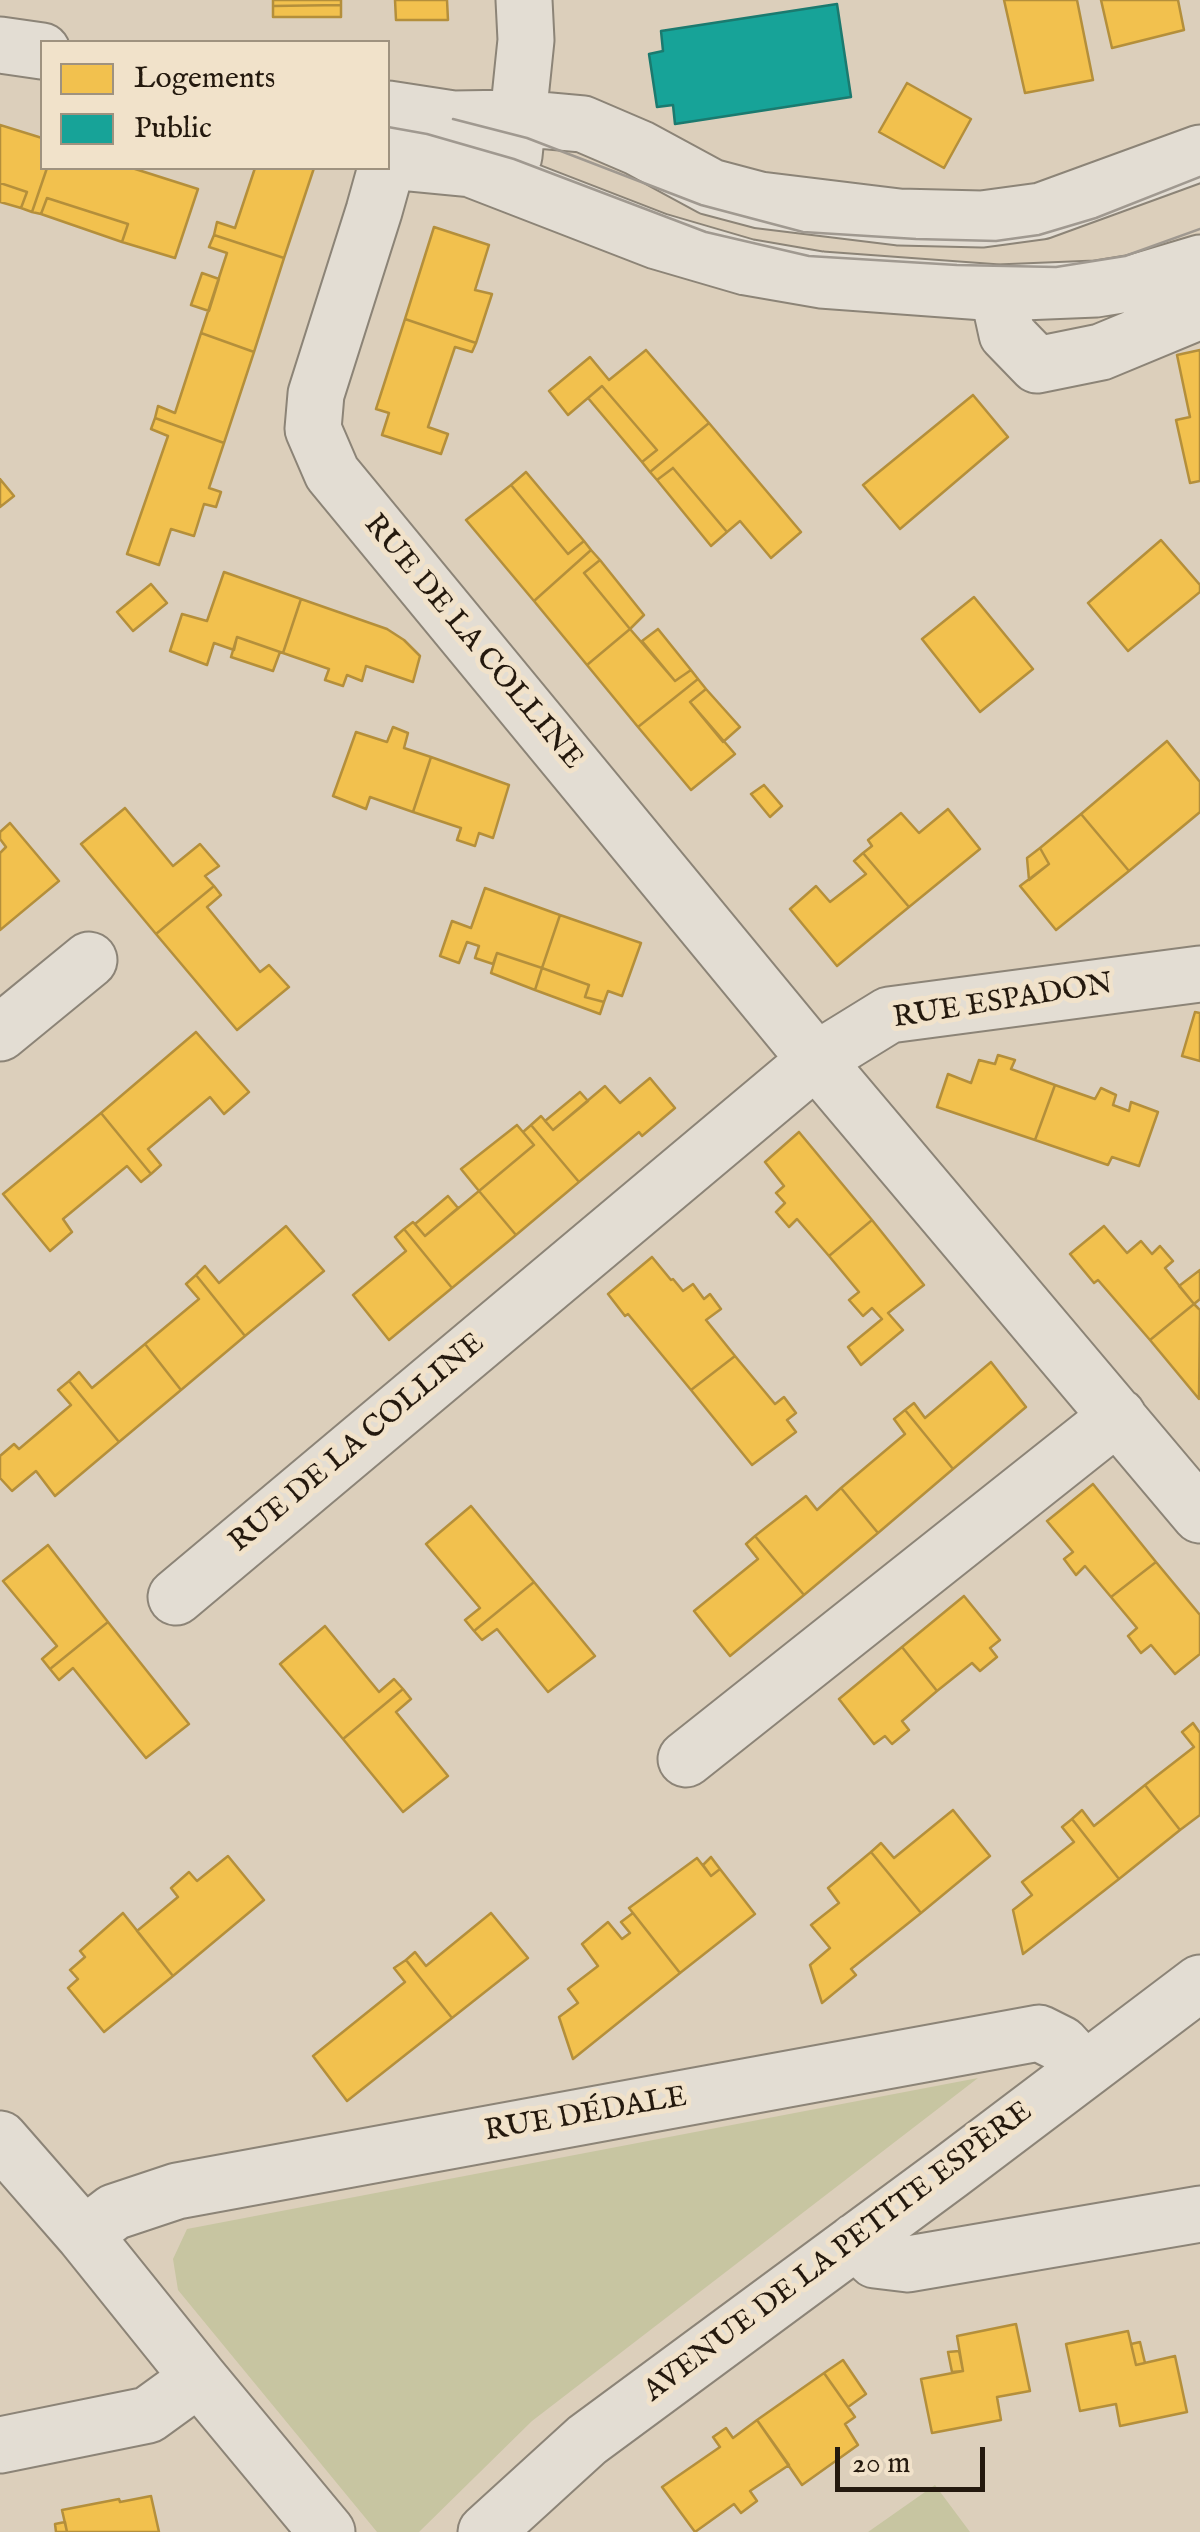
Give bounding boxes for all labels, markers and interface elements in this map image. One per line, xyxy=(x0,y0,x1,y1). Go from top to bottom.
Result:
legend xyxy=(40,40,390,170)
text: Logements xyxy=(134,60,275,98)
text: Public xyxy=(134,110,212,148)
street label: RUE DE LA COLLINE xyxy=(355,508,589,778)
street label: RUE ESPADON xyxy=(891,968,1115,1038)
street label: RUE DE LA COLLINE xyxy=(223,1327,493,1561)
street label: RUE DÉDALE xyxy=(482,2080,690,2152)
street label: AVENUE DE LA PETITE ESPÈRE xyxy=(638,2095,1040,2411)
scale bar xyxy=(840,2427,990,2489)
text: 20 m xyxy=(852,2445,911,2483)

